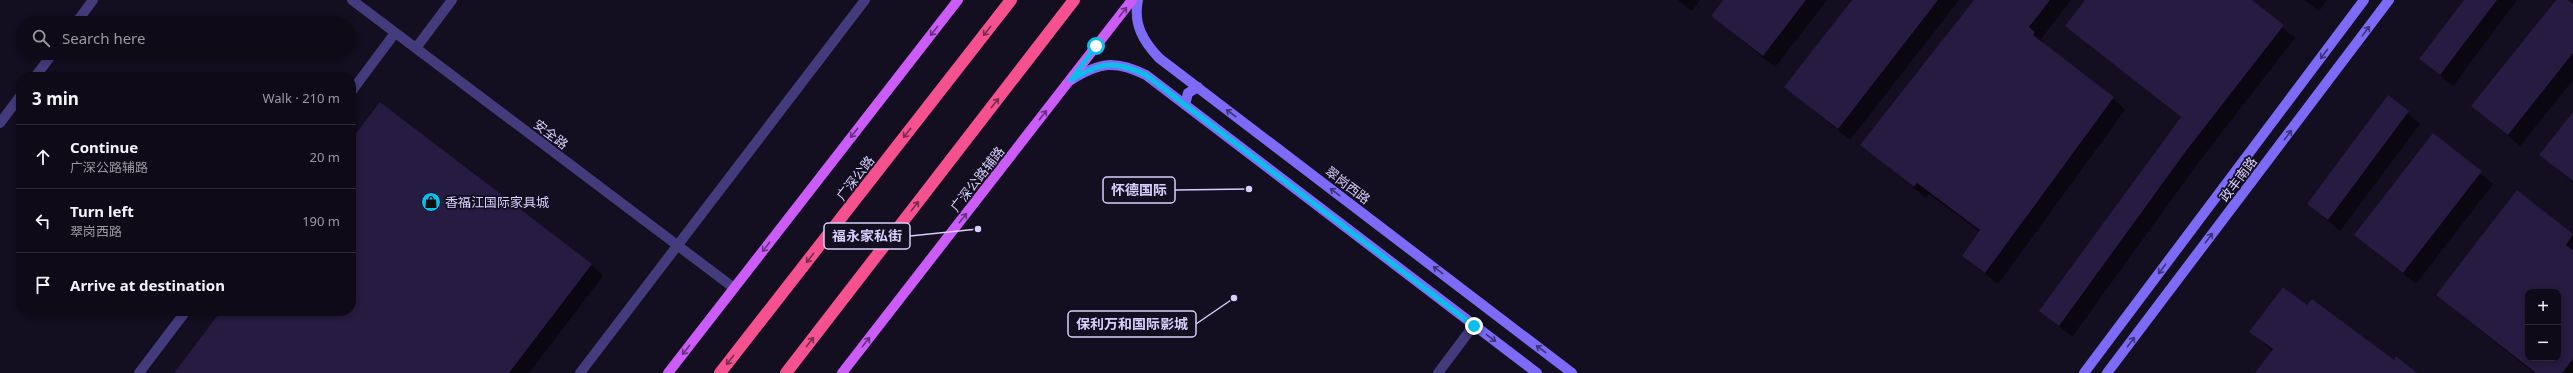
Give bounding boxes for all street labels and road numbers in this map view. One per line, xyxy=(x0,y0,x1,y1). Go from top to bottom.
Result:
street label: 安全路 xyxy=(530,115,572,153)
street label: 广深公路辅路 xyxy=(946,143,1008,215)
street label: 广深公路 xyxy=(832,152,878,204)
street label: 政丰南路 xyxy=(2215,153,2261,205)
street label: 翠岗西路 xyxy=(1322,162,1374,208)

